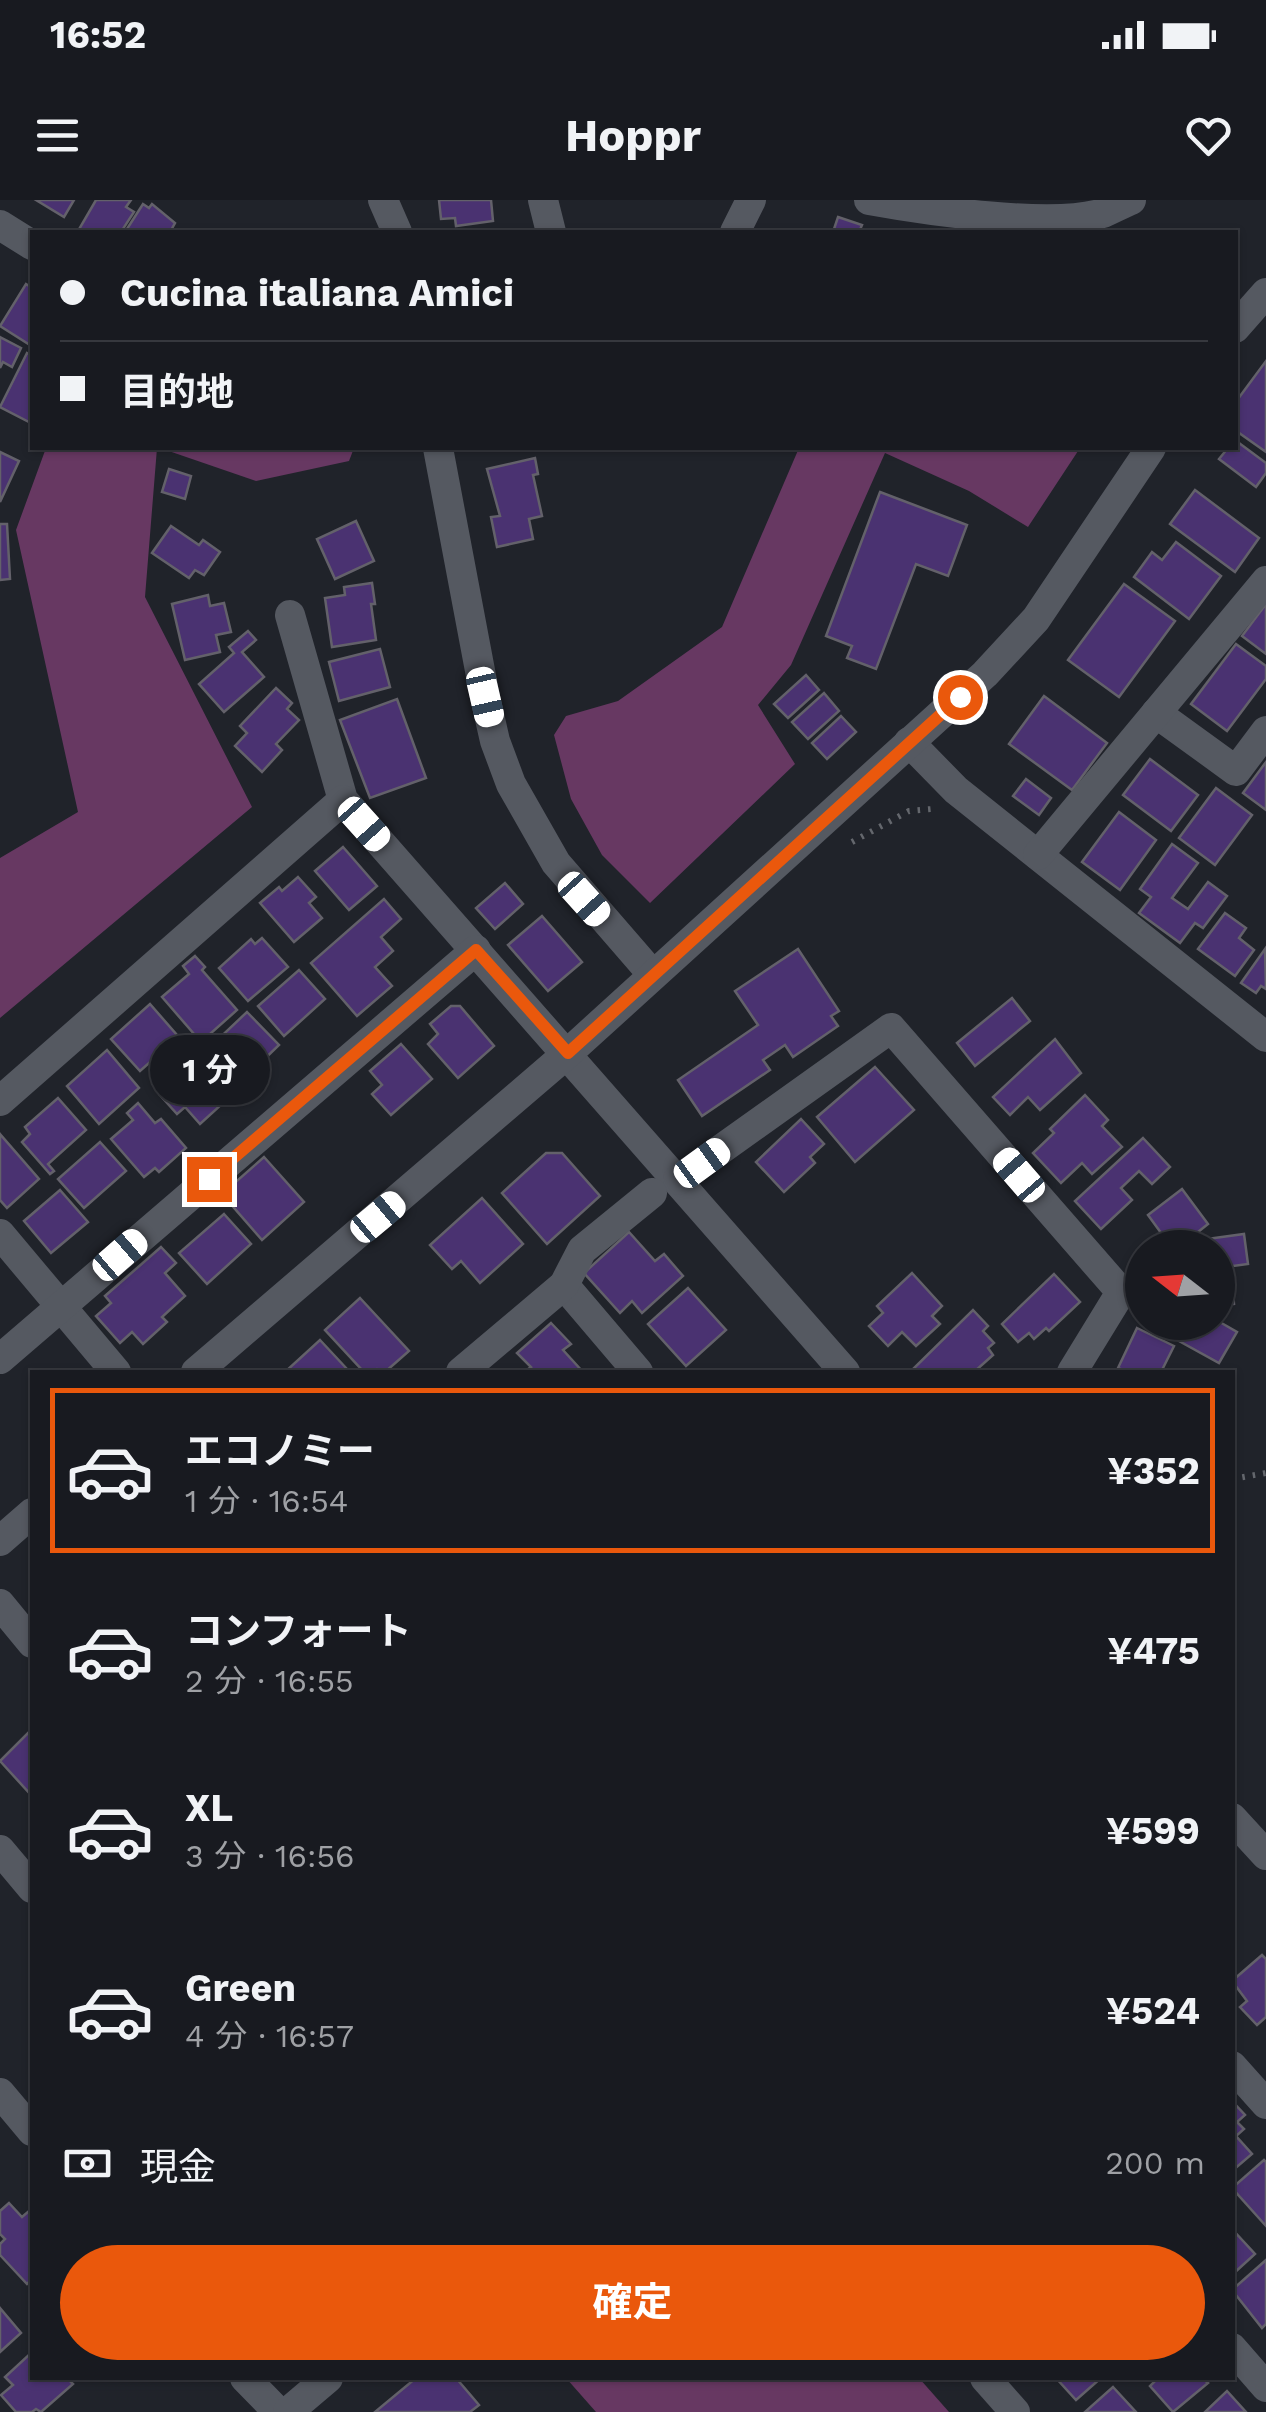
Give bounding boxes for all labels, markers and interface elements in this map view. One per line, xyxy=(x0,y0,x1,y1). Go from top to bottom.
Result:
text: 16:52 xyxy=(50,13,146,57)
icon: menu xyxy=(30,108,85,163)
icon: heart xyxy=(1181,108,1236,163)
text: Hoppr xyxy=(565,109,701,162)
text: Cucina italiana Amici xyxy=(120,271,514,315)
text: 目的地 xyxy=(120,370,234,414)
car xyxy=(464,664,506,730)
route start xyxy=(938,675,983,720)
car xyxy=(333,792,395,856)
car xyxy=(553,867,615,931)
callout: 1 分 xyxy=(149,1034,269,1104)
text: 1 分 xyxy=(183,1051,237,1089)
car xyxy=(669,1133,735,1193)
car xyxy=(988,1143,1050,1207)
route end xyxy=(187,1157,232,1202)
car xyxy=(345,1186,411,1248)
car xyxy=(88,1224,152,1286)
north arrow xyxy=(1125,1230,1235,1340)
map controls xyxy=(1125,1230,1235,1340)
icon: car xyxy=(65,1426,155,1516)
text: エコノミー xyxy=(185,1429,375,1473)
text: ¥352 xyxy=(1107,1449,1200,1493)
text: 1 分 · 16:54 xyxy=(185,1482,348,1520)
icon: car xyxy=(65,1606,155,1696)
text: コンフォート xyxy=(185,1609,412,1653)
text: ¥475 xyxy=(1107,1629,1200,1673)
text: 2 分 · 16:55 xyxy=(185,1662,354,1700)
icon: car xyxy=(65,1786,155,1876)
text: XL xyxy=(185,1786,233,1830)
text: ¥599 xyxy=(1106,1809,1200,1853)
text: 3 分 · 16:56 xyxy=(185,1837,354,1875)
icon: car xyxy=(65,1966,155,2056)
text: Green xyxy=(185,1966,296,2010)
text: ¥524 xyxy=(1106,1989,1200,2033)
text: 4 分 · 16:57 xyxy=(185,2017,354,2055)
icon: cash xyxy=(60,2136,115,2191)
text: 200 m xyxy=(1105,2144,1205,2182)
text: 現金 xyxy=(140,2145,216,2189)
button: 確定 xyxy=(60,2245,1205,2360)

